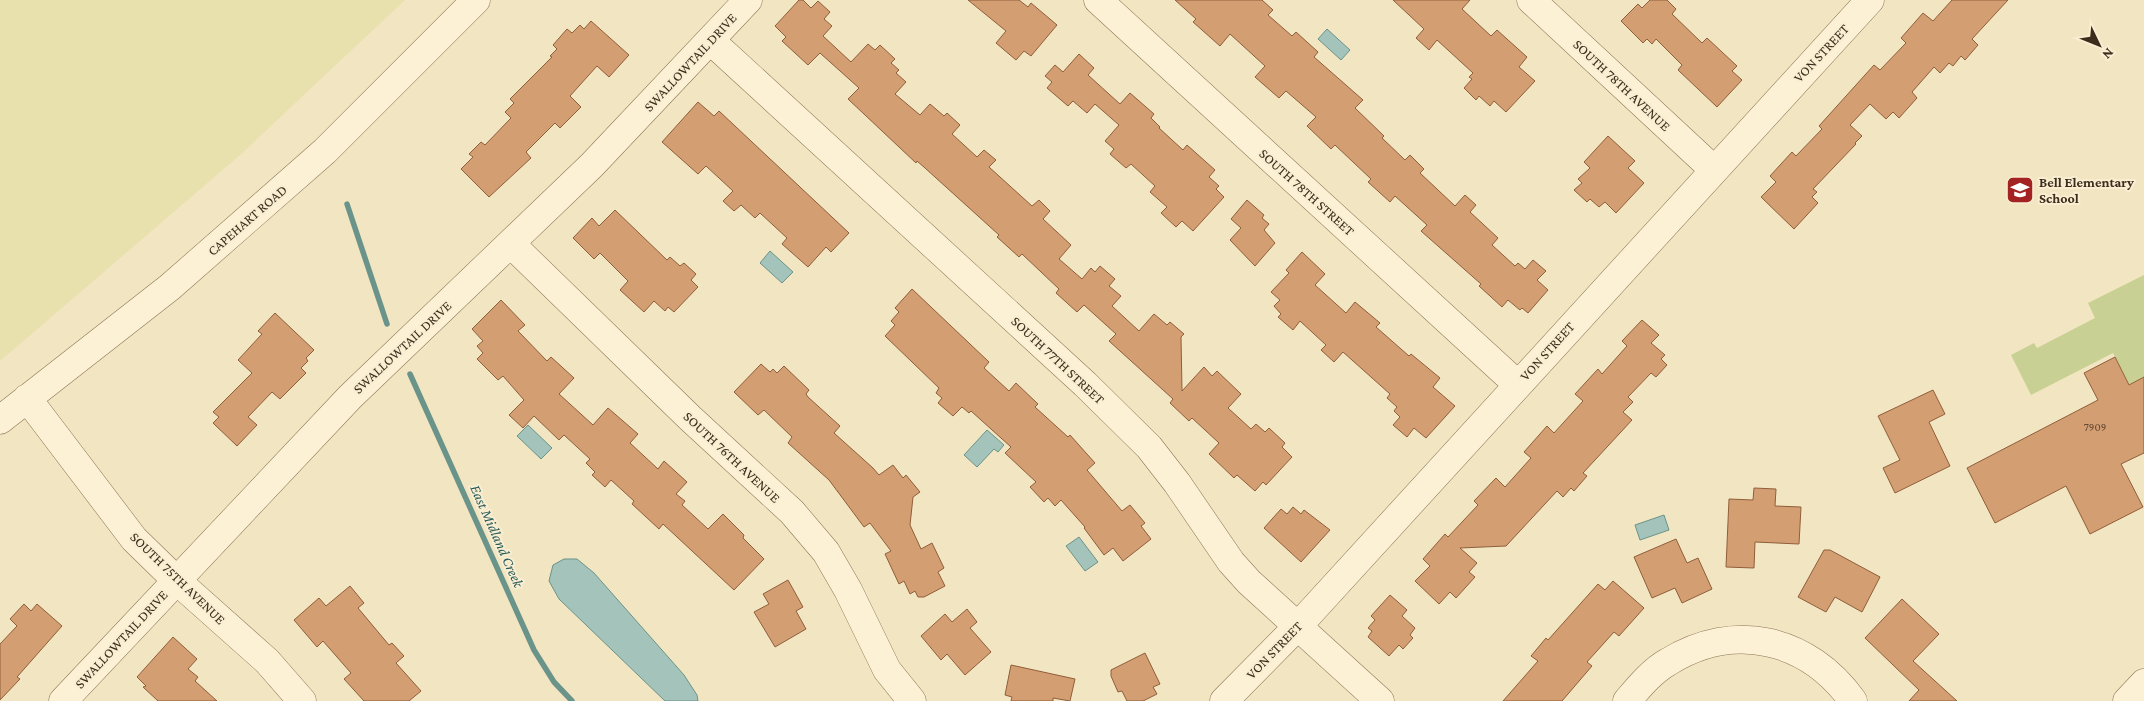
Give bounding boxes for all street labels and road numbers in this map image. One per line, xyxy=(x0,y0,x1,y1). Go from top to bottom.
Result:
street label: SWALLOWTAIL DRIVE xyxy=(640,9,740,114)
street label: VON STREET xyxy=(1790,20,1852,85)
street label: SOUTH 78TH AVENUE xyxy=(1570,36,1674,134)
street label: SOUTH 78TH STREET xyxy=(1256,145,1358,239)
street label: CAPEHART ROAD xyxy=(204,181,290,259)
street label: SWALLOWTAIL DRIVE xyxy=(350,297,455,397)
street label: SOUTH 77TH STREET xyxy=(1008,313,1108,408)
street label: VON STREET xyxy=(1516,318,1578,384)
street label: SOUTH 76TH AVENUE xyxy=(680,408,784,506)
street label: SOUTH 75TH AVENUE xyxy=(127,529,229,628)
street label: SWALLOWTAIL DRIVE xyxy=(71,586,171,691)
street label: VON STREET xyxy=(1243,618,1306,682)

